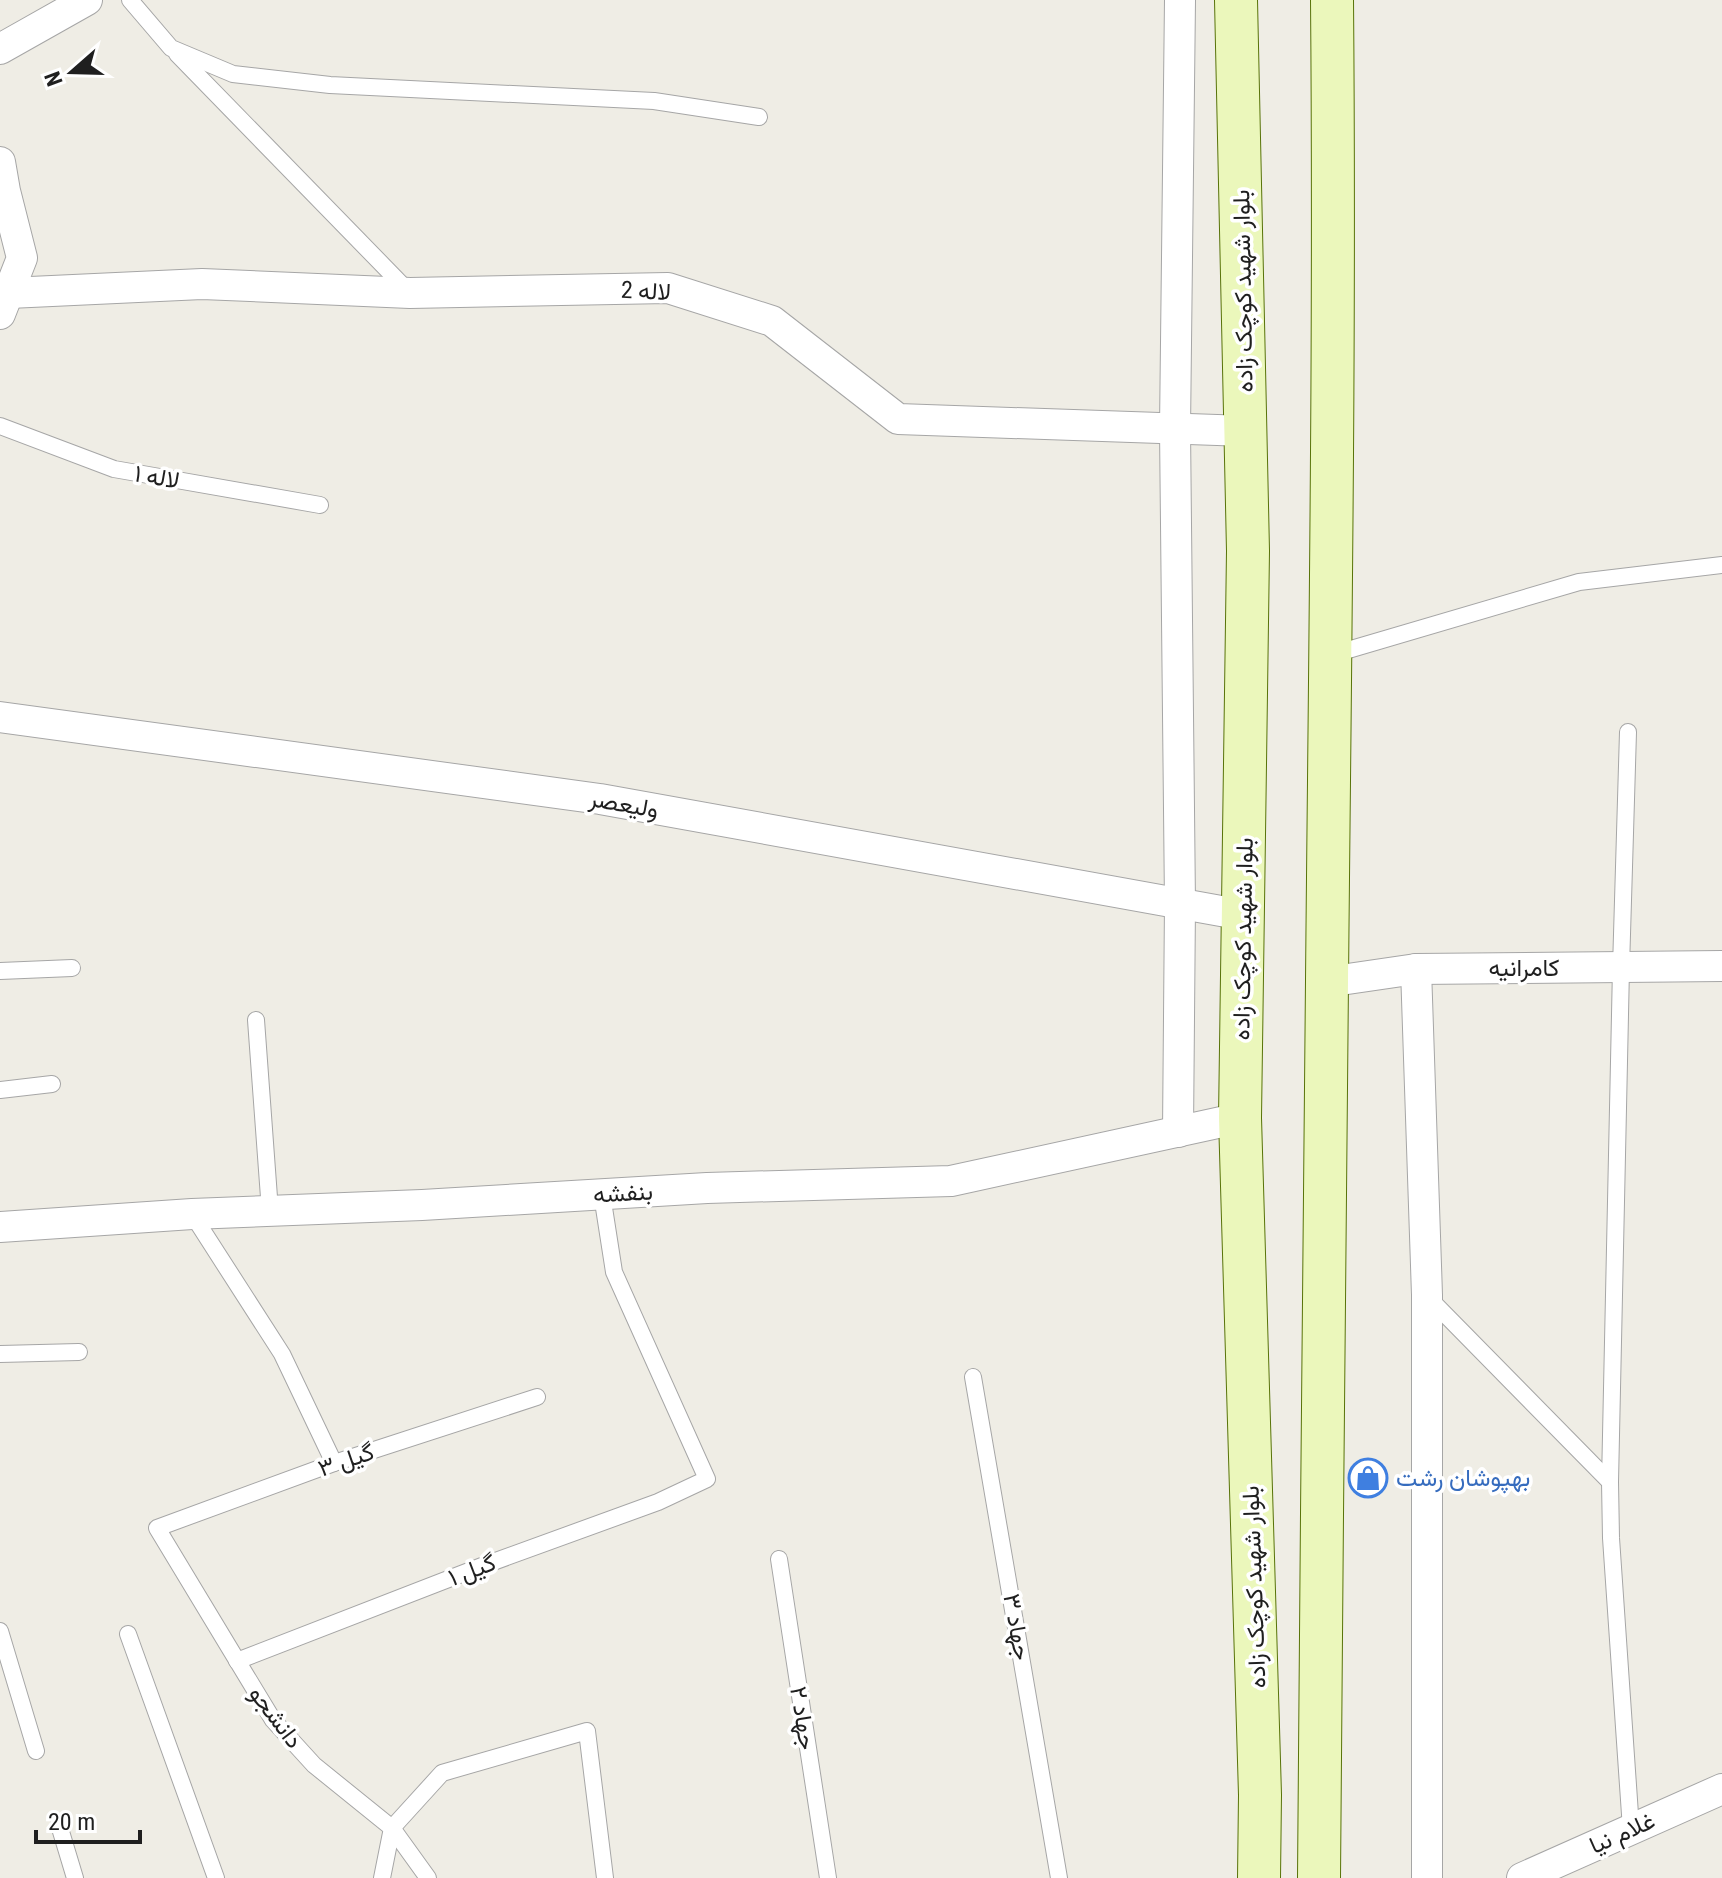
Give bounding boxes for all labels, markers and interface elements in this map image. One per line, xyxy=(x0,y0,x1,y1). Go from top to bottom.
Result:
north arrow xyxy=(32,32,112,112)
text: N xyxy=(40,68,68,89)
street label: بلوار شهید کوچک زاده xyxy=(1227,189,1261,393)
street label: لاله 2 xyxy=(620,276,672,306)
street label: لاله ۱ xyxy=(132,459,182,495)
street label: ولیعصر xyxy=(586,784,661,825)
street label: بلوار شهید کوچک زاده xyxy=(1227,837,1261,1041)
street label: کامرانیه xyxy=(1489,954,1559,983)
street label: بنفشه xyxy=(592,1177,654,1209)
street label: گیل ۳ xyxy=(314,1437,378,1483)
shop icon: بهپوشان رشت xyxy=(1347,1457,1389,1499)
place label: بهپوشان رشت xyxy=(1396,1464,1530,1494)
street label: بلوار شهید کوچک زاده xyxy=(1236,1485,1274,1689)
street label: گیل ۱ xyxy=(444,1548,500,1592)
street label: جهاد ۳ xyxy=(996,1592,1037,1663)
street label: دانشجو xyxy=(243,1680,309,1754)
street label: جهاد ۲ xyxy=(783,1684,822,1752)
scale bar xyxy=(36,1794,140,1844)
street label: غلام نیا xyxy=(1585,1806,1660,1862)
text: 20 m xyxy=(48,1808,95,1836)

